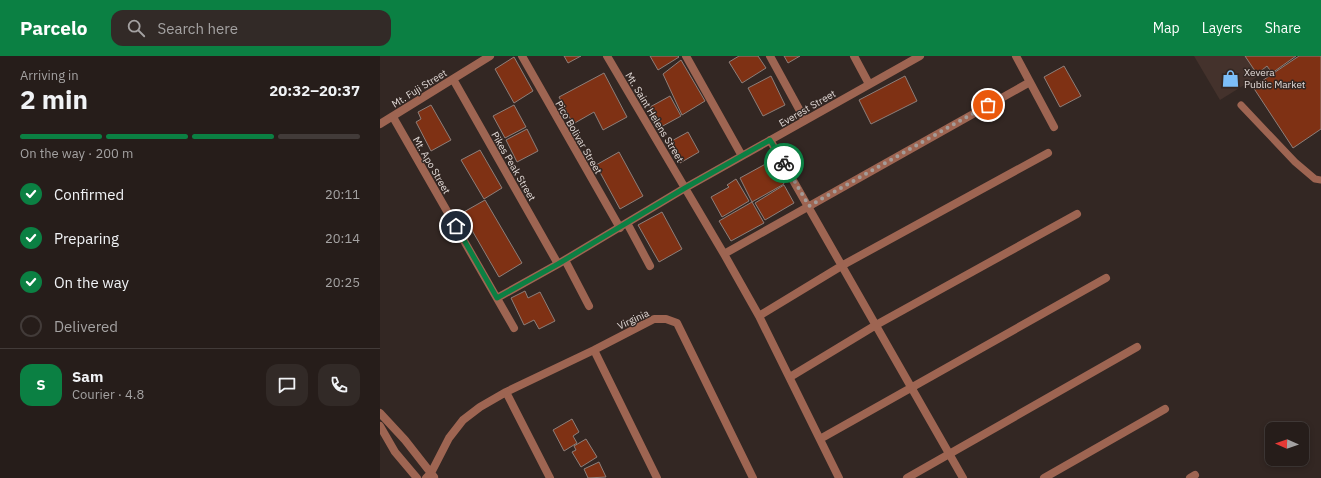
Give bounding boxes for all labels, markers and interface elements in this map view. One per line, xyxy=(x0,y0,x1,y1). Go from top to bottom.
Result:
search box xyxy=(111,10,391,46)
text: Parcelo xyxy=(20,16,87,40)
icon: search xyxy=(125,17,147,39)
text: Search here xyxy=(157,19,238,38)
text: Map xyxy=(1153,19,1180,37)
text: Layers xyxy=(1202,19,1243,37)
text: Share xyxy=(1265,19,1301,37)
street label: Mt. Fuji Street xyxy=(389,66,450,111)
place label: Xevera Public Market xyxy=(1244,66,1306,91)
text: Arriving in xyxy=(20,67,79,84)
shop icon: Xevera Public Market xyxy=(1221,68,1241,88)
street label: Mt. Saint Helens Street xyxy=(622,70,687,165)
text: 20:32–20:37 xyxy=(269,81,360,100)
text: 2 min xyxy=(20,82,88,116)
street label: Everest Street xyxy=(777,87,838,130)
pin xyxy=(971,88,1005,122)
icon: bag xyxy=(977,94,999,116)
street label: Pico Bolivar Street xyxy=(552,98,605,177)
street label: Pikes Peak Street xyxy=(488,129,539,204)
street label: Mt. Apo Street xyxy=(410,134,454,197)
courier xyxy=(764,143,804,183)
text: On the way · 200 m xyxy=(20,145,133,162)
icon: bike xyxy=(773,152,795,174)
icon: check xyxy=(20,183,42,205)
text: Confirmed xyxy=(54,185,124,204)
text: 20:11 xyxy=(325,186,360,203)
pin xyxy=(439,209,473,243)
icon: home xyxy=(445,215,467,237)
icon: check xyxy=(20,227,42,249)
text: Preparing xyxy=(54,229,119,248)
text: 20:14 xyxy=(325,230,360,247)
icon: check xyxy=(20,271,42,293)
text: On the way xyxy=(54,273,129,292)
text: 20:25 xyxy=(325,274,360,291)
street label: Virginia xyxy=(615,306,652,332)
text: Delivered xyxy=(54,317,118,336)
button: chat xyxy=(266,364,308,406)
button: phone xyxy=(318,364,360,406)
text: Sam xyxy=(72,367,103,386)
text: S xyxy=(36,375,46,394)
text: Courier · 4.8 xyxy=(72,386,144,403)
north arrow xyxy=(1265,422,1309,466)
map controls xyxy=(1265,422,1309,466)

